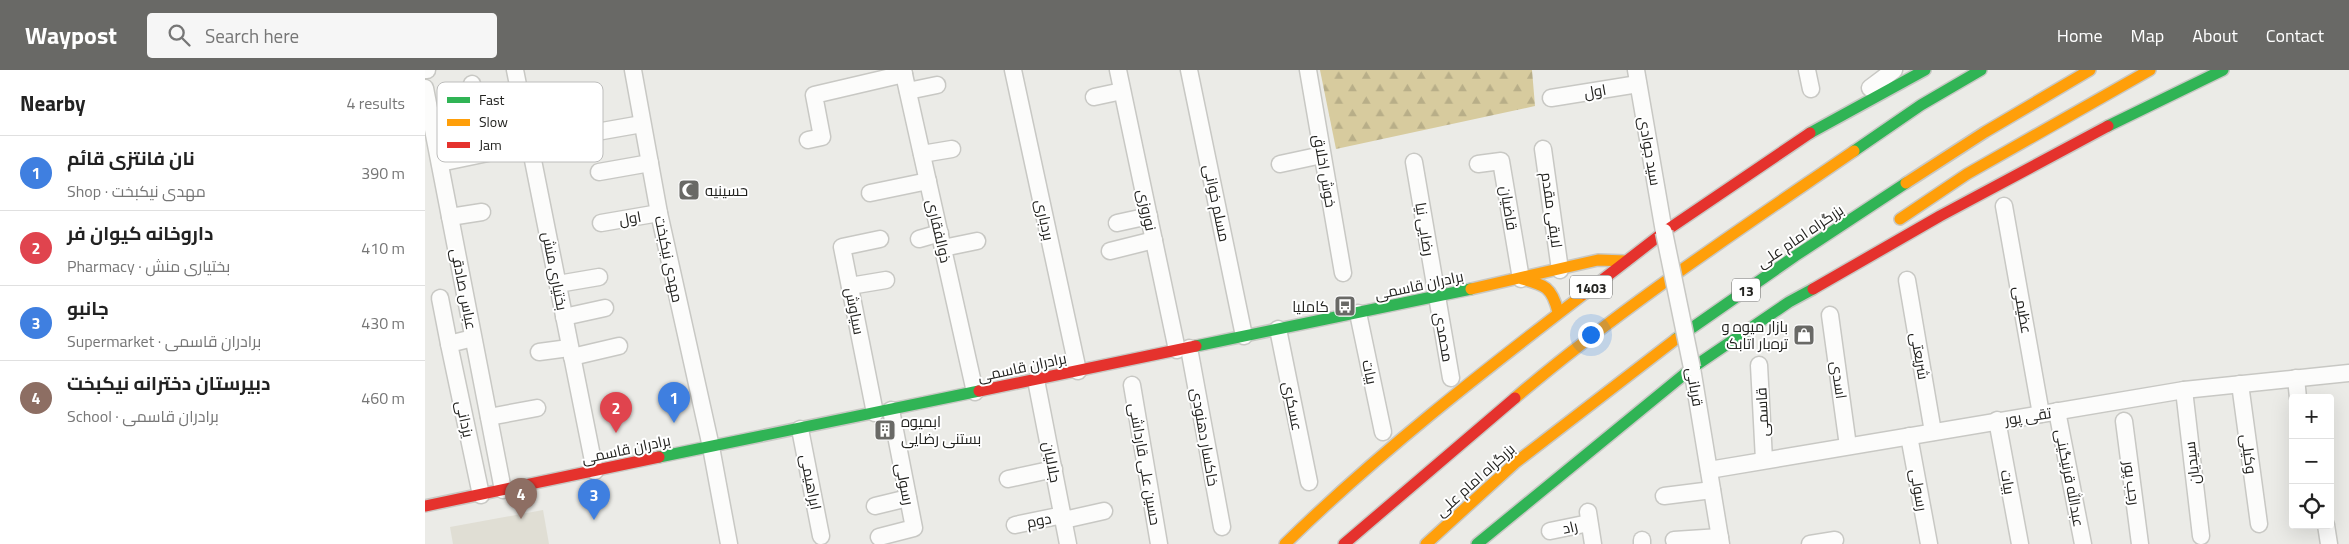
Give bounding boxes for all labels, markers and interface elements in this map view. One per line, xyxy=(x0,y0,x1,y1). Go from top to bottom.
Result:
search box xyxy=(147,13,497,58)
text: Waypost xyxy=(25,17,117,53)
icon: search xyxy=(165,21,193,49)
text: Search here xyxy=(205,21,299,50)
text: Home xyxy=(2057,22,2103,49)
text: Map xyxy=(2131,22,2164,49)
text: About xyxy=(2192,22,2238,49)
text: Contact xyxy=(2266,22,2324,49)
street label: اول xyxy=(1582,78,1608,104)
legend xyxy=(437,82,603,162)
text: Nearby xyxy=(20,87,85,119)
text: Fast xyxy=(479,89,504,110)
text: 4 results xyxy=(346,91,405,115)
text: Slow xyxy=(479,111,508,132)
street label: سید جوادی xyxy=(1633,115,1667,187)
street label: خوش اخلاق xyxy=(1307,133,1343,209)
text: Jam xyxy=(479,134,502,155)
text: نان فانتزی قائم xyxy=(67,143,195,172)
text: 1 xyxy=(32,161,40,185)
text: 390 m xyxy=(361,161,405,185)
street label: مسلم خوانی xyxy=(1198,162,1236,244)
street label: لایقی مقدم xyxy=(1535,171,1569,249)
mosque icon: حسینیه xyxy=(677,178,701,202)
text: Shop · مهدی نیکبخت xyxy=(67,179,206,203)
place label: حسینیه xyxy=(705,179,748,202)
street label: قاضیان xyxy=(1494,184,1524,232)
street label: نوروزی xyxy=(1131,187,1163,233)
street label: ذوالفقاری xyxy=(921,197,957,265)
street label: بردباری xyxy=(1029,197,1061,243)
street label: بزرگراه امام علی xyxy=(1752,198,1848,274)
street label: رضایی نیا xyxy=(1409,200,1441,258)
street label: اول xyxy=(617,205,643,231)
street label: مهدی نیکبخت xyxy=(649,213,689,305)
text: داروخانه کیوان فر xyxy=(67,218,213,247)
street label: بختیاری منش xyxy=(536,230,574,312)
text: 2 xyxy=(32,236,40,260)
text: 410 m xyxy=(361,236,405,260)
street label: عباس صادقی xyxy=(445,246,483,332)
text: Pharmacy · بختیاری منش xyxy=(67,254,230,278)
street label: برادران قاسمی xyxy=(1372,264,1466,306)
road number: 1403 xyxy=(1570,276,1612,298)
road number: 13 xyxy=(1732,278,1760,302)
street label: عظیمی xyxy=(2008,284,2038,336)
street label: سیاوش xyxy=(839,285,871,337)
text: جانبو xyxy=(67,293,109,322)
bus stop icon: کاملیا xyxy=(1333,294,1357,318)
place label: کاملیا xyxy=(1292,295,1329,318)
street label: محمدی xyxy=(1428,310,1460,364)
text: 3 xyxy=(32,311,40,335)
text: 430 m xyxy=(361,311,405,335)
place label: بازار میوه و تره‌بار اتابک xyxy=(1721,315,1788,355)
your location xyxy=(1578,322,1604,348)
shop icon: بازار میوه و تره‌بار اتابک xyxy=(1792,323,1816,347)
text: Supermarket · برادران قاسمی xyxy=(67,329,261,353)
street label: شریعتی xyxy=(1905,330,1935,382)
street label: برادران قاسمی xyxy=(975,346,1069,388)
street label: بیات xyxy=(1356,358,1384,386)
street label: اسدی xyxy=(1825,360,1853,400)
street label: قربانی xyxy=(1680,366,1710,408)
text: دبیرستان دخترانه نیکبخت xyxy=(67,368,270,397)
street label: عسکری xyxy=(1277,379,1309,433)
pin: 1 xyxy=(658,382,690,423)
text: 4 xyxy=(32,386,40,410)
text: 460 m xyxy=(361,386,405,410)
street label: خاکسار دهنودی xyxy=(1185,386,1225,488)
street label: قاسمی xyxy=(1749,387,1775,437)
pin: 2 xyxy=(600,392,632,433)
map controls xyxy=(2289,394,2334,529)
button: + xyxy=(2289,394,2334,439)
street label: یزدانی xyxy=(450,398,480,440)
street label: حسین علی قارداشی xyxy=(1123,401,1167,527)
street label: تقی پور xyxy=(2002,401,2053,431)
text: School · برادران قاسمی xyxy=(67,404,219,428)
place label: ابمیوه بستنی رضایی xyxy=(901,410,981,450)
building icon: ابمیوه بستنی رضایی xyxy=(873,418,897,442)
street label: عبدالله قرنیگینی xyxy=(2049,427,2091,529)
street label: برادران قاسمی xyxy=(579,428,673,470)
street label: وکیلی xyxy=(2235,433,2263,475)
street label: بزرگراه امام علی xyxy=(1430,438,1520,522)
button: − xyxy=(2289,439,2334,484)
street label: جلالیان xyxy=(1037,440,1067,484)
street label: سیدیان xyxy=(2178,440,2206,486)
street label: ابراهیمی xyxy=(794,452,828,512)
street label: رجب پور xyxy=(2117,458,2146,507)
street label: رسولی xyxy=(890,461,920,507)
street label: رسولی xyxy=(1904,467,1934,513)
street label: بیات xyxy=(1995,468,2021,496)
pin: 4 xyxy=(505,478,537,519)
pin: 3 xyxy=(578,479,610,520)
button: locate xyxy=(2289,484,2334,529)
street label: دوم xyxy=(1025,506,1053,534)
street label: راد xyxy=(1560,514,1580,540)

